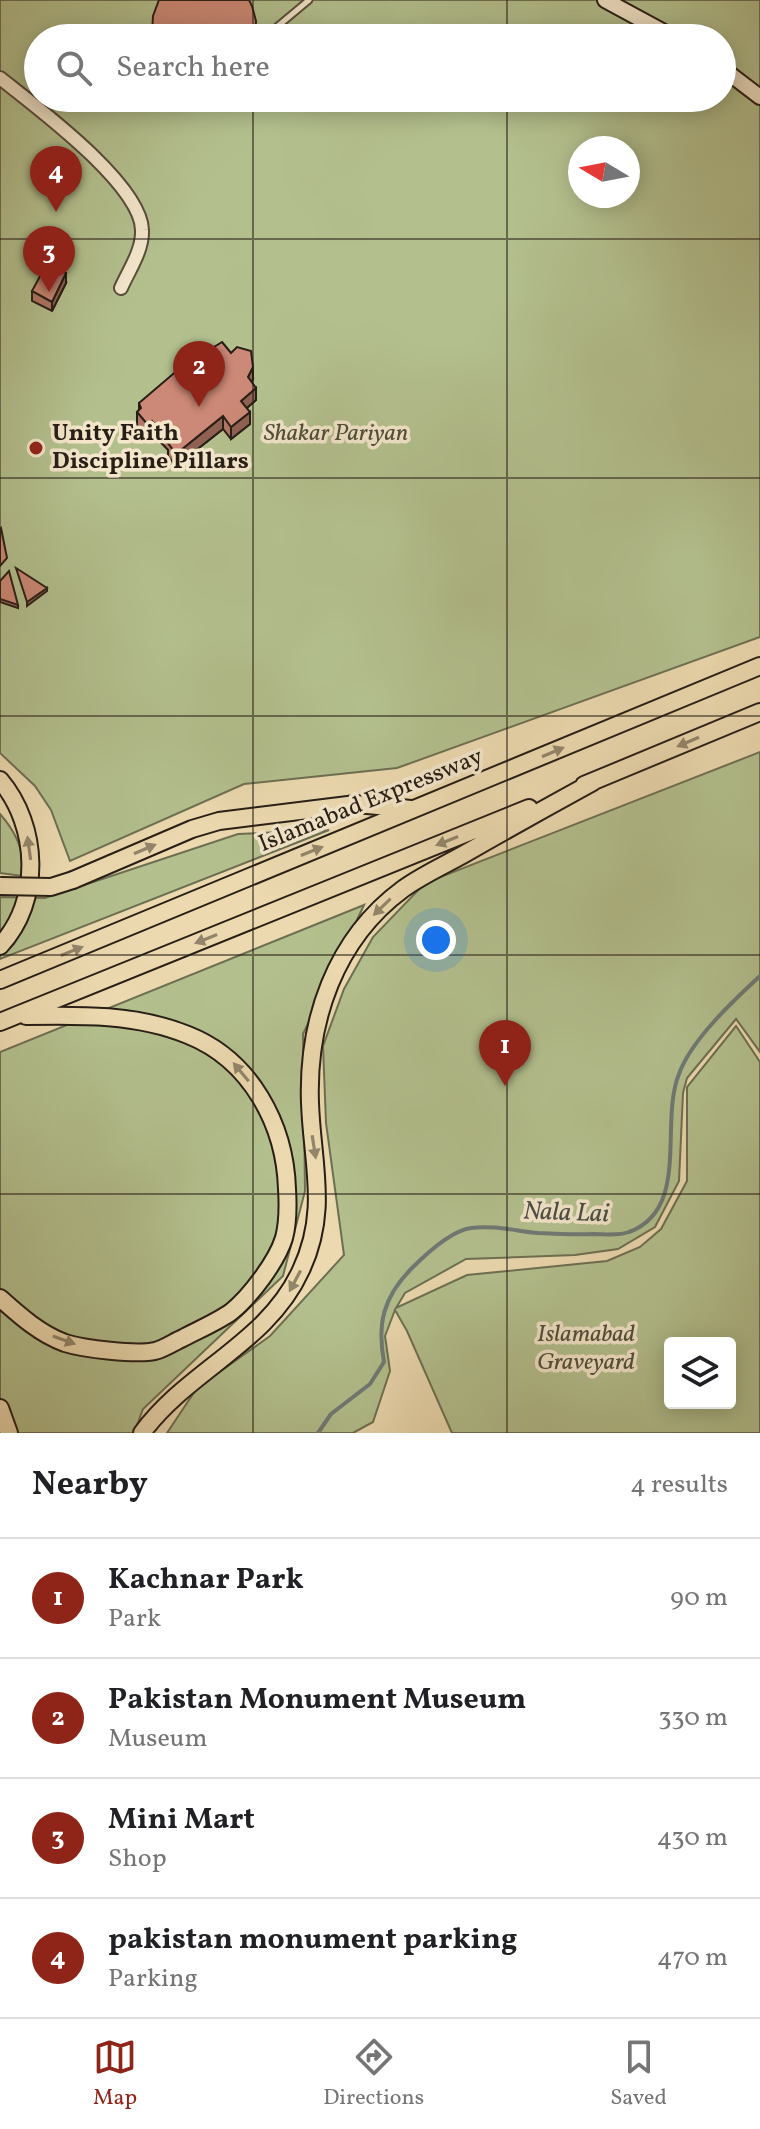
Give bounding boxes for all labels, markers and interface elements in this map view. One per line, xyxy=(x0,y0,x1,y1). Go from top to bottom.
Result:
search box xyxy=(24,24,736,112)
icon: search xyxy=(52,46,96,90)
text: Search here xyxy=(116,47,270,89)
north arrow xyxy=(568,136,640,208)
pin: 4 xyxy=(30,146,82,212)
pin: 3 xyxy=(23,226,75,292)
pin: 2 xyxy=(173,341,225,407)
place label: Unity Faith Discipline Pillars xyxy=(52,417,249,479)
park label: Shakar Pariyan xyxy=(264,417,408,451)
marker: Unity Faith Discipline Pillars xyxy=(27,439,45,457)
one-way arrow xyxy=(676,736,700,749)
street label: Islamabad Expressway xyxy=(254,740,488,862)
one-way arrow xyxy=(541,746,565,759)
one-way arrow xyxy=(22,835,35,860)
one-way arrow xyxy=(435,835,459,848)
one-way arrow xyxy=(133,842,157,855)
one-way arrow xyxy=(300,845,324,858)
one-way arrow xyxy=(373,897,392,916)
your location xyxy=(416,920,456,960)
one-way arrow xyxy=(195,932,218,945)
one-way arrow xyxy=(60,944,84,957)
pin: 1 xyxy=(479,1020,531,1086)
one-way arrow xyxy=(233,1062,250,1082)
one-way arrow xyxy=(309,1135,321,1160)
water label: Nala Lai xyxy=(523,1194,610,1233)
one-way arrow xyxy=(289,1269,302,1292)
park label: Islamabad Graveyard xyxy=(537,1318,635,1380)
one-way arrow xyxy=(52,1335,76,1347)
map controls xyxy=(664,1337,736,1409)
button: layers xyxy=(664,1337,736,1409)
text: Nearby xyxy=(32,1462,148,1509)
text: 4 results xyxy=(630,1467,728,1503)
text: Kachnar Park xyxy=(108,1559,304,1601)
text: 1 xyxy=(53,1580,63,1616)
text: 90 m xyxy=(670,1580,728,1616)
text: Park xyxy=(108,1601,161,1637)
text: Pakistan Monument Museum xyxy=(108,1679,526,1721)
text: 2 xyxy=(51,1700,65,1736)
text: 330 m xyxy=(658,1700,728,1736)
text: Museum xyxy=(108,1721,207,1757)
text: Mini Mart xyxy=(108,1799,255,1841)
text: 3 xyxy=(51,1820,65,1856)
text: 430 m xyxy=(657,1820,728,1856)
text: Shop xyxy=(108,1841,167,1877)
text: pakistan monument parking xyxy=(108,1919,517,1961)
text: 4 xyxy=(50,1940,66,1976)
text: 470 m xyxy=(657,1940,728,1976)
text: Parking xyxy=(108,1961,198,1997)
tab: Map xyxy=(93,2035,137,2114)
tab: Directions xyxy=(323,2035,424,2114)
tab: Saved xyxy=(610,2035,667,2114)

